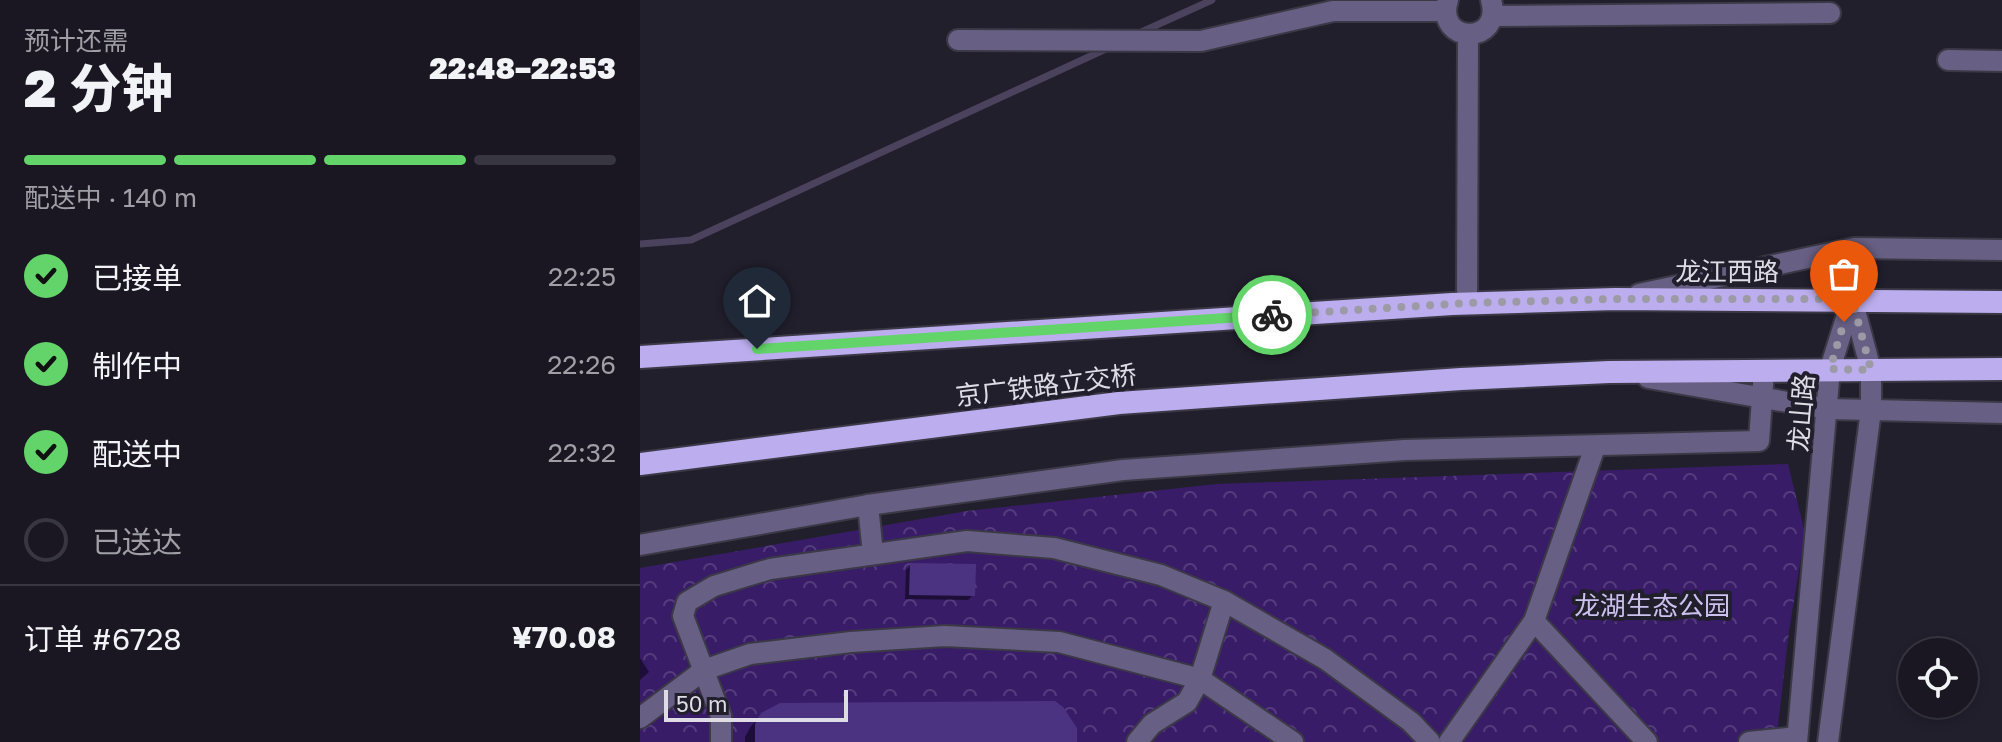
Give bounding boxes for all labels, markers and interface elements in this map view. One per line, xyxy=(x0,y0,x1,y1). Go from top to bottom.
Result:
text: 预计还需 xyxy=(24,25,128,56)
text: 22:48–22:53 xyxy=(429,50,616,86)
text: 2 分钟 xyxy=(24,56,173,118)
text: 配送中 · 140 m xyxy=(24,182,197,213)
pin xyxy=(1810,240,1878,322)
icon: bag xyxy=(1822,252,1866,296)
icon: check xyxy=(24,254,68,298)
street label: 龙江西路 xyxy=(1675,256,1779,287)
text: 已接单 xyxy=(92,260,182,296)
text: 22:25 xyxy=(548,261,616,292)
pin xyxy=(723,267,791,349)
courier xyxy=(1232,275,1312,355)
icon: home xyxy=(735,279,779,323)
icon: bike xyxy=(1250,293,1294,337)
icon: check xyxy=(24,342,68,386)
text: 制作中 xyxy=(92,348,182,384)
text: 22:26 xyxy=(547,349,616,380)
street label: 京广铁路立交桥 xyxy=(954,359,1138,411)
street label: 龙山路 xyxy=(1782,373,1820,453)
icon: check xyxy=(24,430,68,474)
text: 配送中 xyxy=(92,436,182,472)
text: 22:32 xyxy=(548,437,616,468)
text: 已送达 xyxy=(92,524,182,560)
park label: 龙湖生态公园 xyxy=(1574,590,1730,621)
text: ¥70.08 xyxy=(512,619,616,655)
text: 订单 #6728 xyxy=(24,621,182,657)
map controls xyxy=(1898,638,1978,718)
button: locate xyxy=(1898,638,1978,718)
scale bar xyxy=(664,686,848,722)
text: 50 m xyxy=(676,690,727,717)

